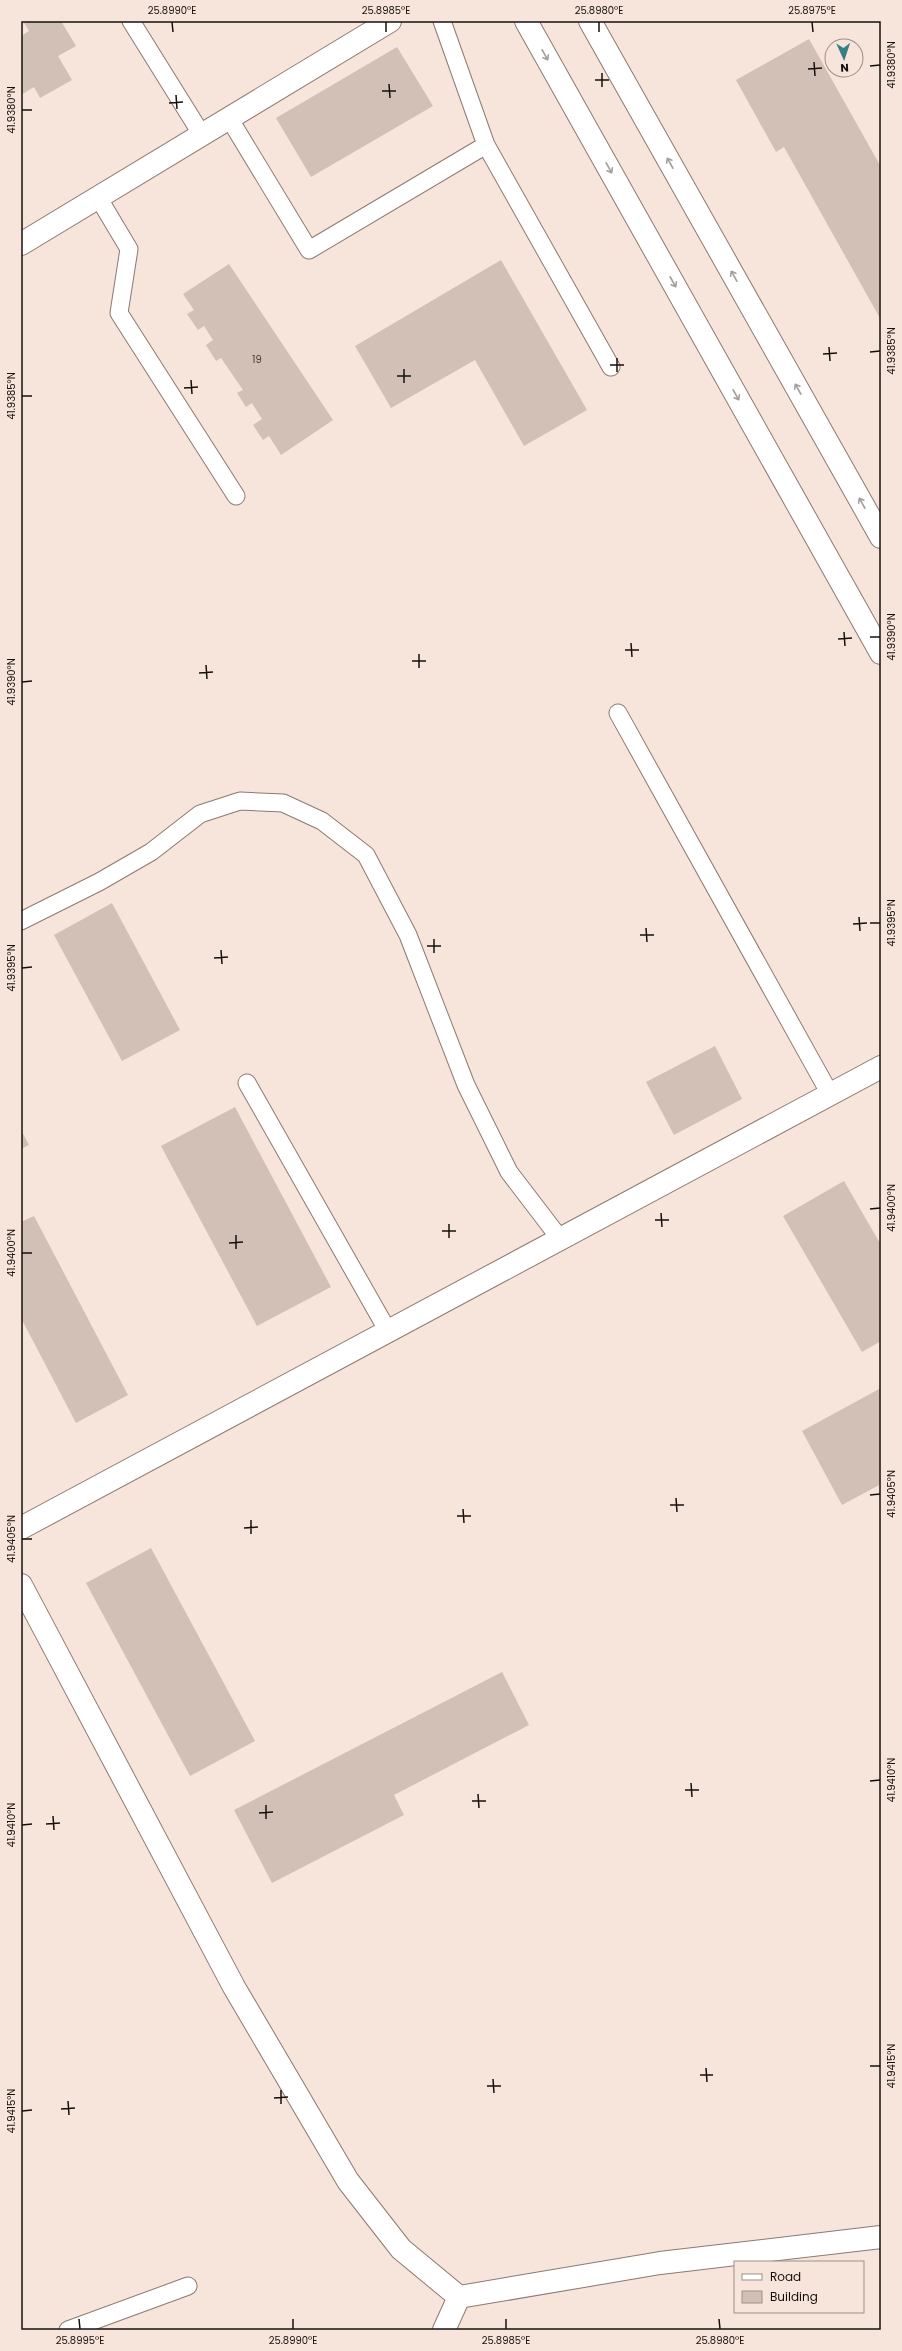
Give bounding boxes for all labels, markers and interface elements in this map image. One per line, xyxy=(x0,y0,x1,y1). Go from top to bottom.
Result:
text: 25.8990°E xyxy=(148,3,196,18)
text: 25.8985°E xyxy=(362,3,410,18)
text: 25.8980°E xyxy=(575,3,623,18)
text: 25.8975°E xyxy=(788,3,836,18)
north arrow xyxy=(824,38,864,78)
text: 41.9380°N xyxy=(884,41,899,89)
one-way arrow xyxy=(542,49,550,61)
text: N xyxy=(840,60,849,76)
text: 41.9380°N xyxy=(4,86,19,134)
one-way arrow xyxy=(666,157,674,169)
one-way arrow xyxy=(606,162,613,174)
one-way arrow xyxy=(730,270,737,282)
one-way arrow xyxy=(669,276,677,288)
text: 41.9385°N xyxy=(884,327,899,375)
house number: 19 xyxy=(252,352,262,367)
text: 41.9385°N xyxy=(4,372,19,420)
one-way arrow xyxy=(793,384,801,396)
one-way arrow xyxy=(733,389,741,401)
one-way arrow xyxy=(857,497,865,509)
text: 41.9390°N xyxy=(884,613,899,661)
text: 41.9390°N xyxy=(4,658,19,706)
text: 41.9395°N xyxy=(884,899,899,947)
text: 41.9395°N xyxy=(4,944,19,992)
text: 41.9400°N xyxy=(884,1184,899,1232)
text: 41.9400°N xyxy=(4,1229,19,1277)
text: 41.9405°N xyxy=(884,1470,899,1518)
text: 41.9405°N xyxy=(4,1515,19,1563)
text: 41.9410°N xyxy=(884,1758,899,1802)
text: 41.9410°N xyxy=(4,1803,19,1847)
text: 41.9415°N xyxy=(884,2044,899,2088)
text: 41.9415°N xyxy=(4,2089,19,2133)
legend xyxy=(734,2261,864,2313)
text: Road xyxy=(770,2268,801,2285)
text: Building xyxy=(770,2288,818,2305)
text: 25.8995°E xyxy=(56,2333,104,2348)
text: 25.8990°E xyxy=(269,2333,317,2348)
text: 25.8985°E xyxy=(482,2333,530,2348)
text: 25.8980°E xyxy=(696,2333,744,2348)

